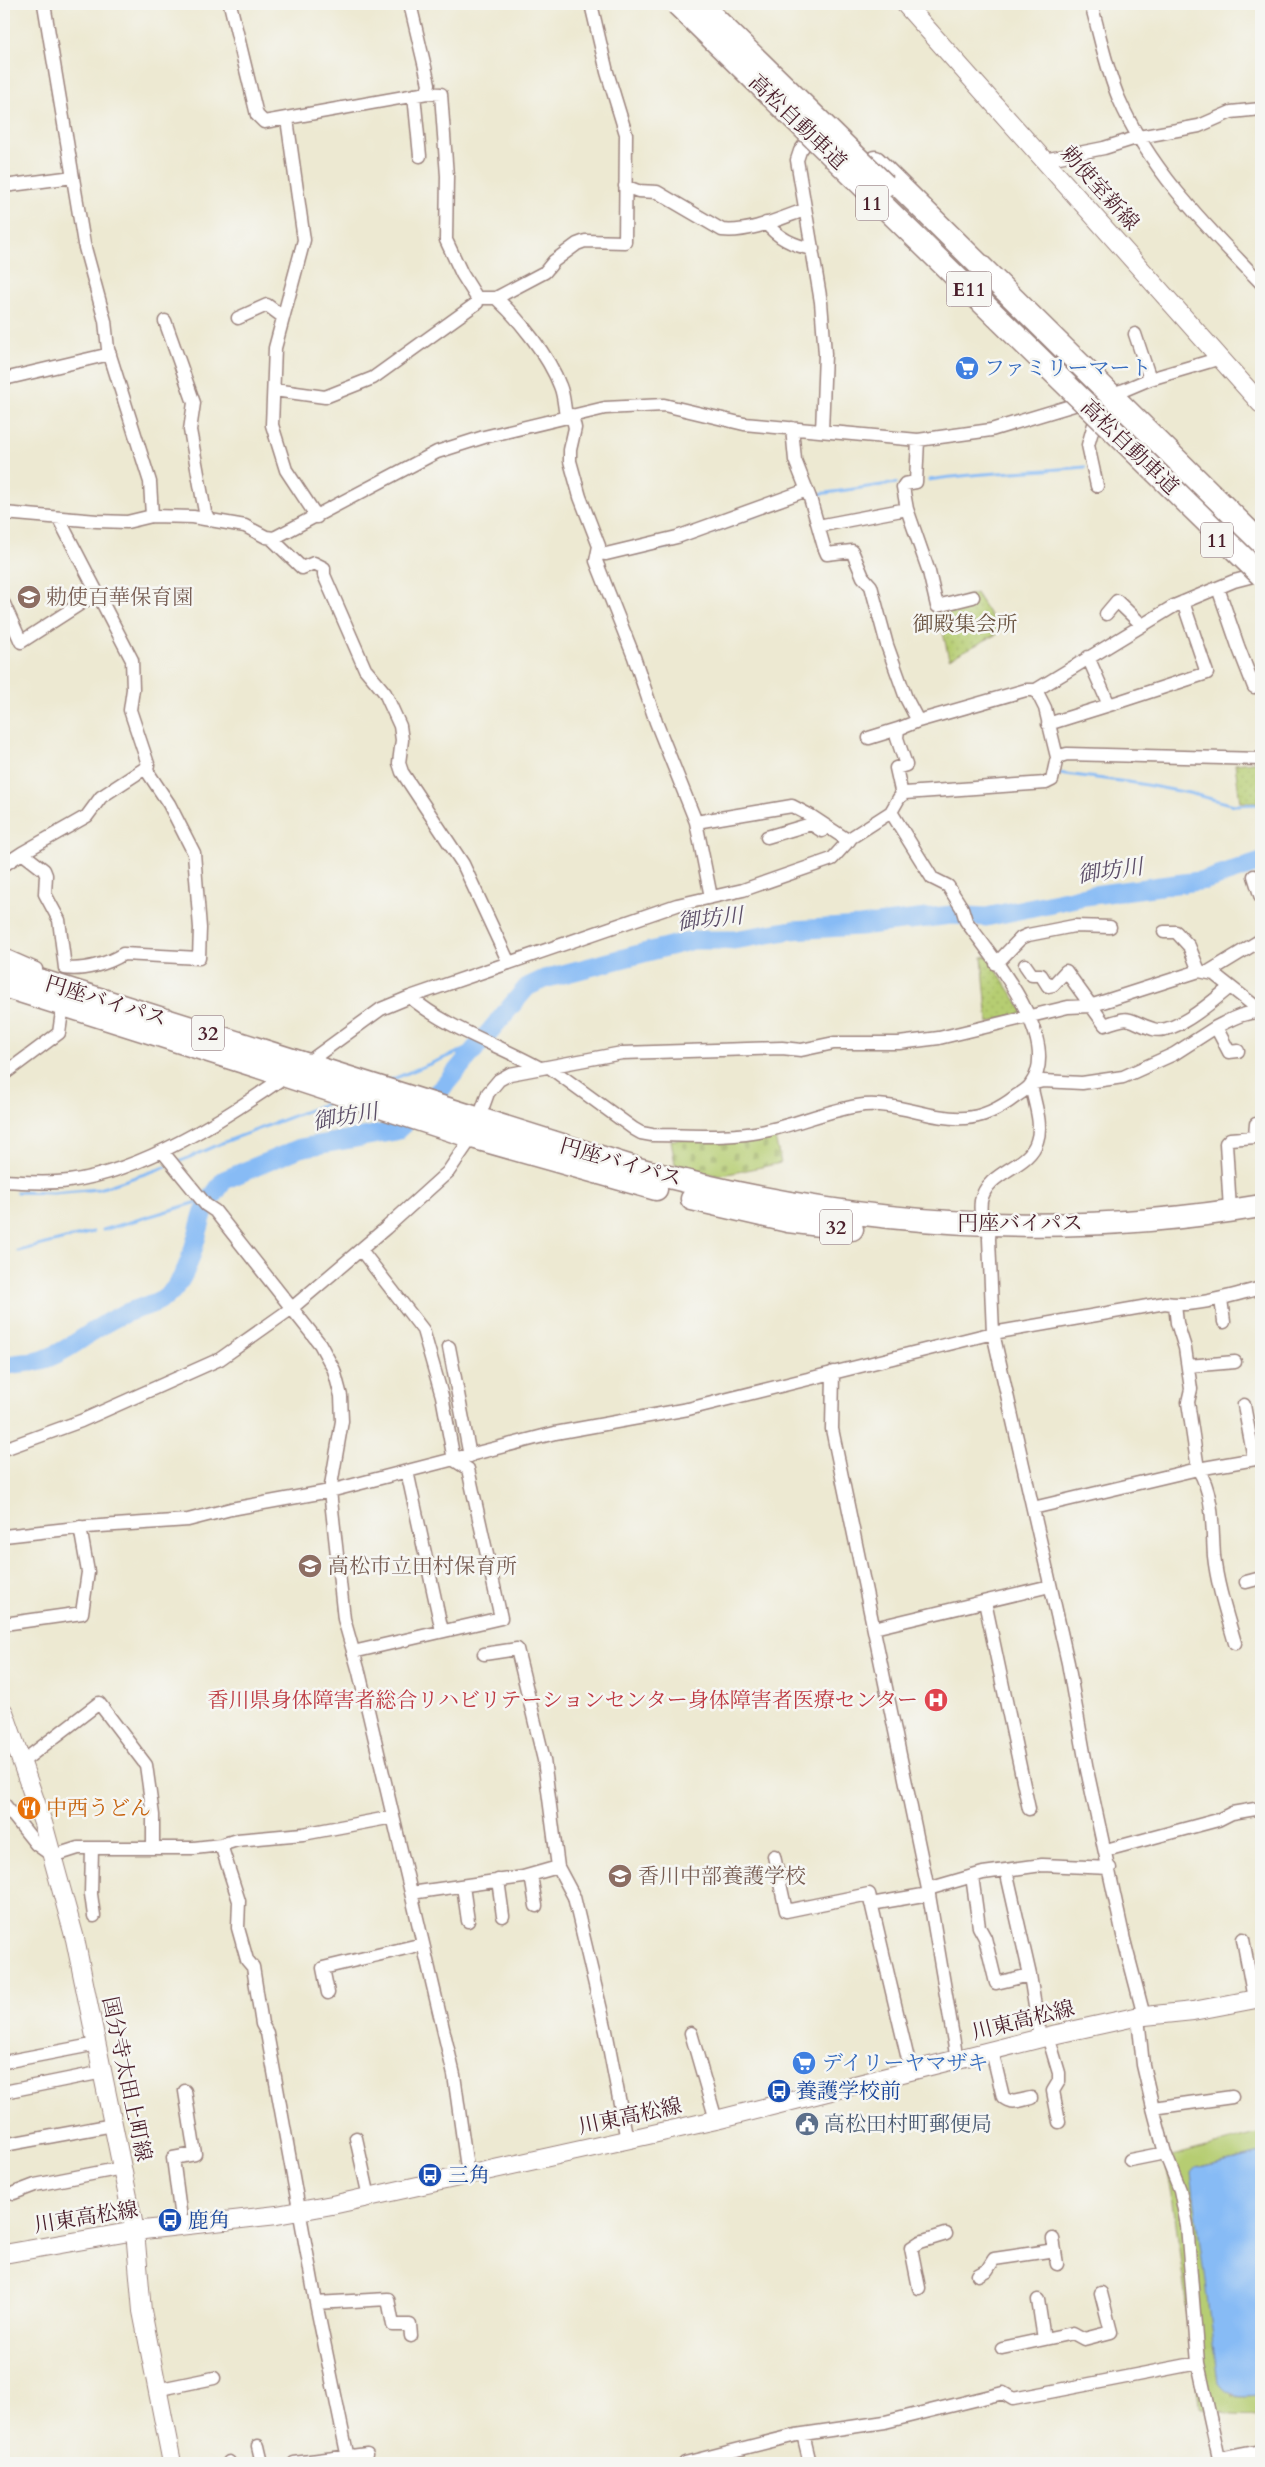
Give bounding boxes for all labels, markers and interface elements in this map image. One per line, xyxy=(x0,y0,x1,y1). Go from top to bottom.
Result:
street label: 高松自動車道 xyxy=(742,68,853,177)
street label: 勅使室新線 xyxy=(1054,140,1146,237)
road number: 11 xyxy=(856,186,888,220)
road number: E11 xyxy=(946,272,992,306)
place label: ファミリーマート xyxy=(984,354,1152,383)
supermarket icon: ファミリーマート xyxy=(954,355,980,381)
street label: 高松自動車道 xyxy=(1074,393,1185,502)
road number: 11 xyxy=(1201,522,1233,558)
place label: 勅使百華保育園 xyxy=(46,583,193,612)
school or university icon: 勅使百華保育園 xyxy=(16,584,42,610)
park label: 御殿集会所 xyxy=(913,610,1018,639)
water label: 御坊川 xyxy=(1075,851,1147,890)
water label: 御坊川 xyxy=(676,900,746,937)
street label: 円座バイパス xyxy=(42,969,170,1034)
road number: 32 xyxy=(192,1016,224,1050)
water label: 御坊川 xyxy=(310,1096,382,1137)
street label: 円座バイパス xyxy=(557,1131,685,1194)
street label: 円座バイパス xyxy=(957,1209,1083,1238)
road number: 32 xyxy=(820,1210,852,1244)
place label: 高松市立田村保育所 xyxy=(328,1552,517,1581)
school or university icon: 高松市立田村保育所 xyxy=(297,1553,323,1579)
place label: 香川県身体障害者総合リハビリテーションセンター身体障害者医療センター xyxy=(208,1686,918,1715)
hospital icon: 香川県身体障害者総合リハビリテーションセンター身体障害者医療センター xyxy=(923,1687,949,1713)
place label: 中西うどん xyxy=(46,1794,151,1823)
restaurant icon: 中西うどん xyxy=(16,1795,42,1821)
place label: 香川中部養護学校 xyxy=(638,1862,806,1891)
school or university icon: 香川中部養護学校 xyxy=(607,1863,633,1889)
street label: 国分寺太田上町線 xyxy=(95,1994,158,2164)
street label: 川東高松線 xyxy=(969,1994,1078,2047)
place label: デイリーヤマザキ xyxy=(822,2049,989,2078)
supermarket icon: デイリーヤマザキ xyxy=(791,2050,817,2076)
place label: 養護学校前 xyxy=(796,2077,901,2106)
bus stop icon: 養護学校前 xyxy=(766,2078,792,2104)
street label: 川東高松線 xyxy=(576,2091,684,2142)
place label: 高松田村町郵便局 xyxy=(824,2110,992,2139)
public building icon: 高松田村町郵便局 xyxy=(794,2111,820,2137)
place label: 三角 xyxy=(448,2161,490,2190)
bus stop icon: 三角 xyxy=(417,2162,443,2188)
street label: 川東高松線 xyxy=(32,2195,140,2240)
place label: 鹿角 xyxy=(188,2206,230,2235)
bus stop icon: 鹿角 xyxy=(157,2207,183,2233)

